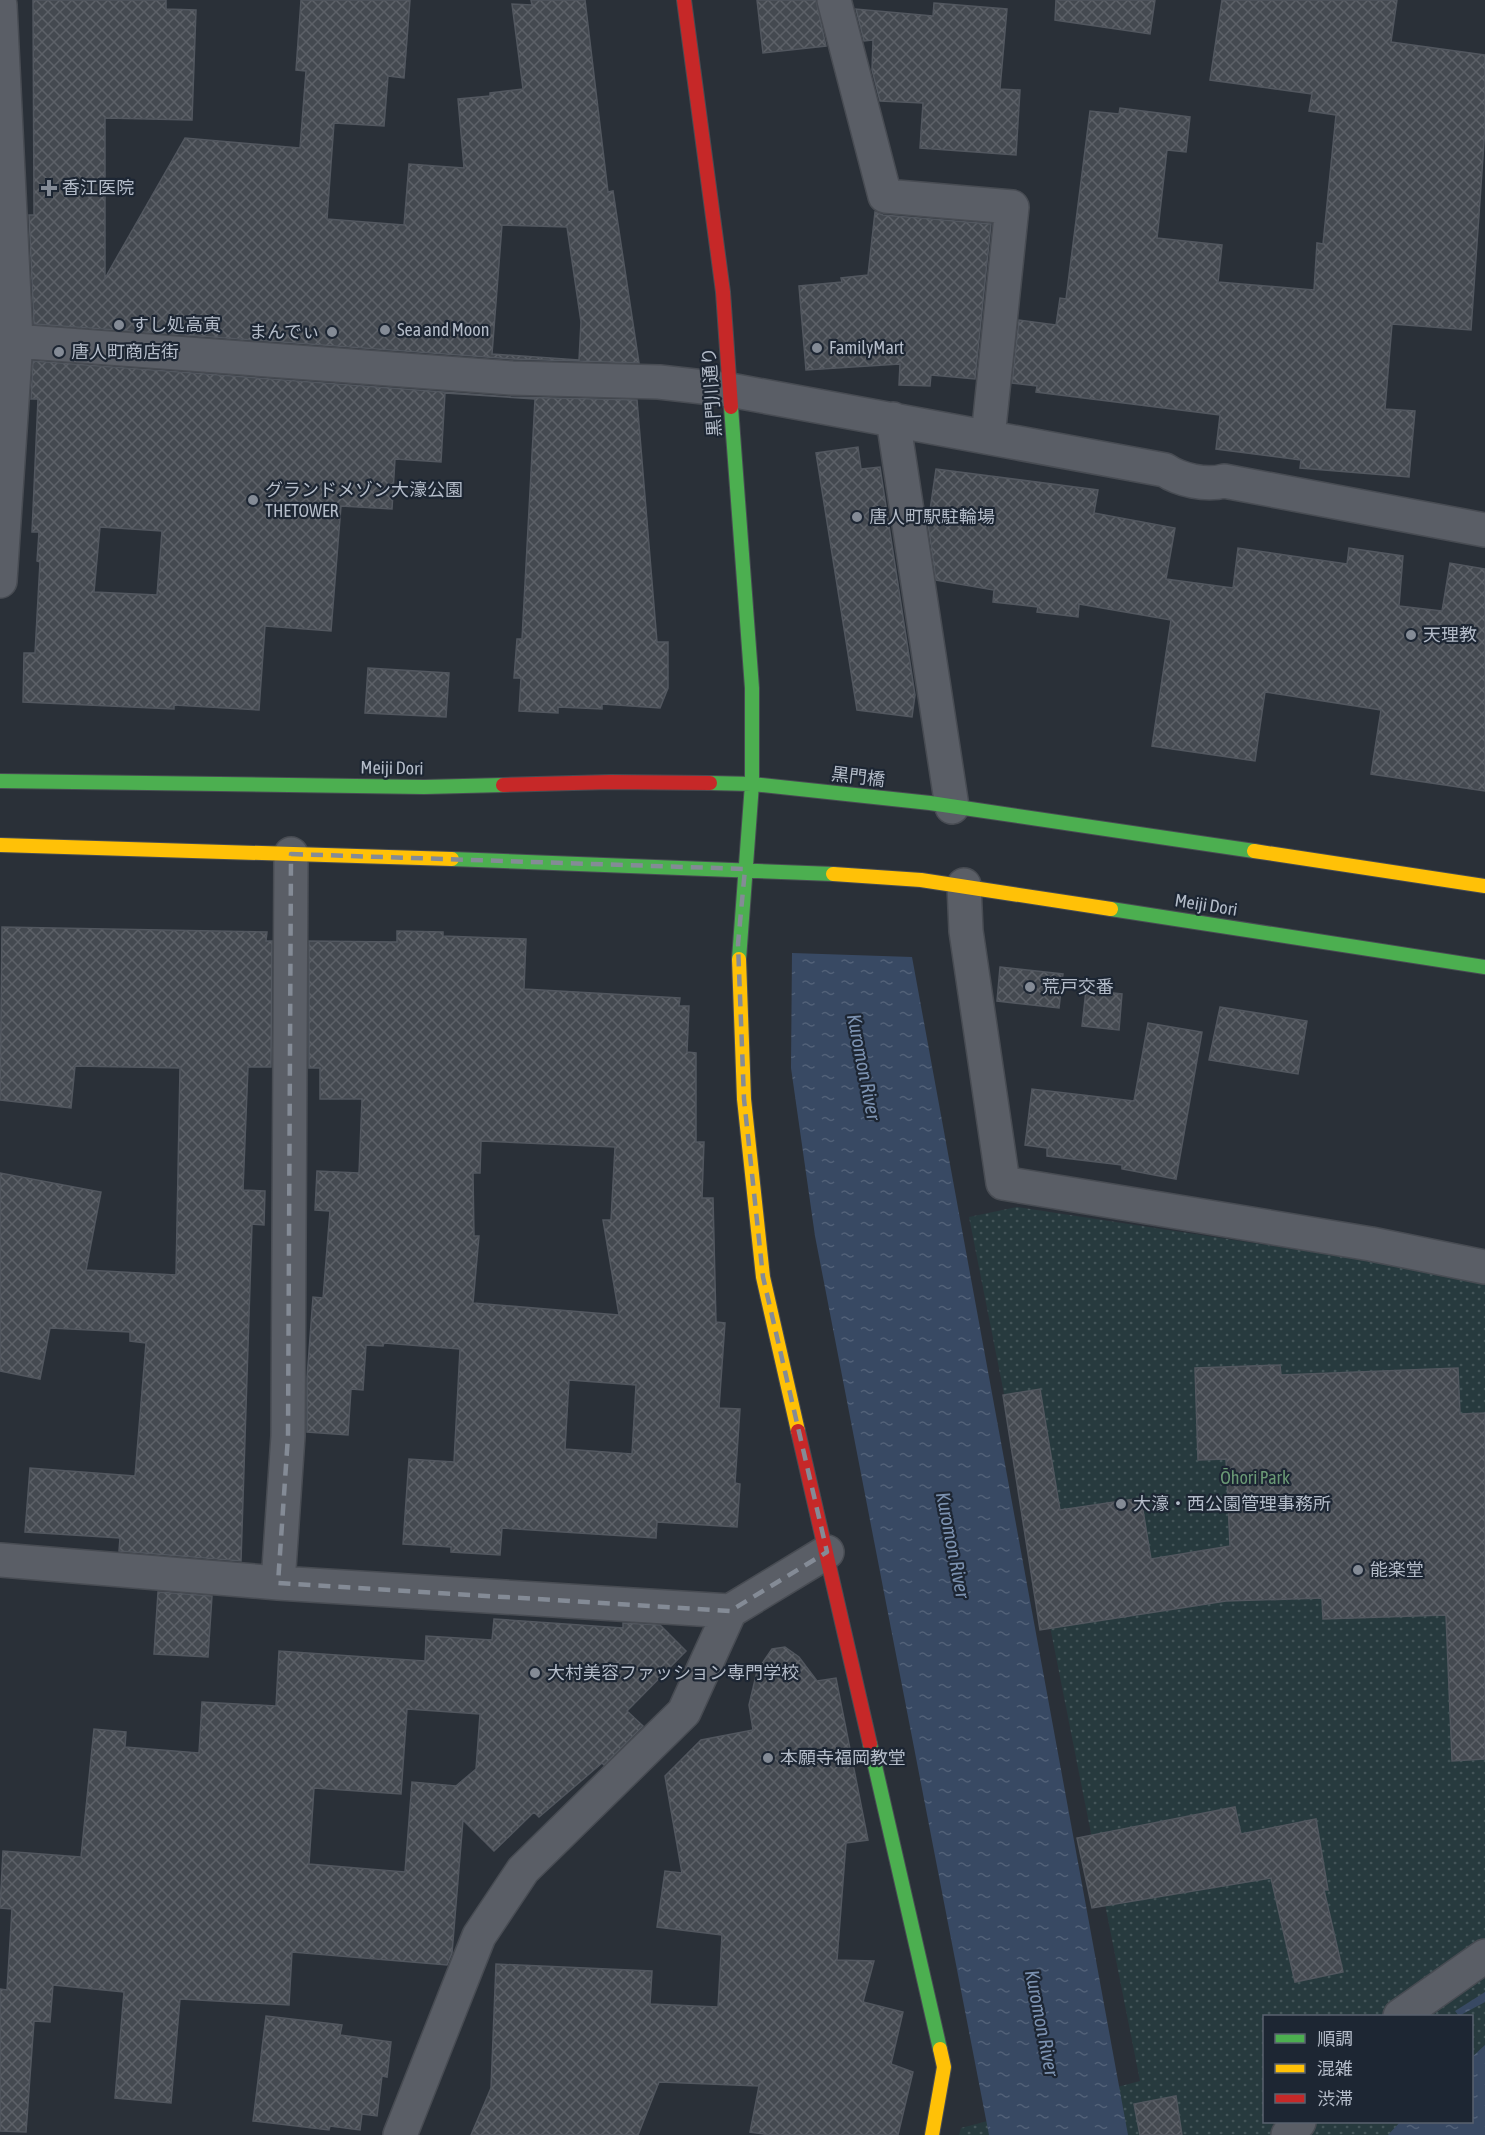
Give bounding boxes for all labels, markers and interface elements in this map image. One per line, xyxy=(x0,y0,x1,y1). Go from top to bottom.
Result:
place label: 香江医院 xyxy=(62,177,134,198)
marker: 香江医院 xyxy=(40,179,58,197)
place label: すし処高寅 xyxy=(131,314,221,335)
marker: すし処高寅 xyxy=(112,318,126,332)
place label: Sea and Moon xyxy=(397,319,489,340)
place label: まんでぃ xyxy=(249,321,320,342)
marker: Sea and Moon xyxy=(378,323,392,337)
marker: まんでぃ xyxy=(325,325,339,339)
place label: FamilyMart xyxy=(829,337,904,358)
place label: 唐人町商店街 xyxy=(71,341,179,362)
marker: FamilyMart xyxy=(810,341,824,355)
marker: 唐人町商店街 xyxy=(52,345,66,359)
street label: 黒門川通り xyxy=(698,346,725,438)
place label: グランドメゾン大濠公園 THETOWER xyxy=(265,479,463,521)
marker: グランドメゾン大濠公園 THETOWER xyxy=(246,493,260,507)
place label: 唐人町駅駐輪場 xyxy=(869,506,995,527)
marker: 唐人町駅駐輪場 xyxy=(850,510,864,524)
place label: 天理教 xyxy=(1423,624,1477,645)
marker: 天理教 xyxy=(1404,628,1418,642)
street label: Meiji Dori xyxy=(360,756,424,779)
street label: 黒門橋 xyxy=(830,763,886,790)
street label: Meiji Dori xyxy=(1173,889,1239,920)
place label: 荒戸交番 xyxy=(1042,976,1114,997)
marker: 荒戸交番 xyxy=(1023,980,1037,994)
water label: Kuromon River xyxy=(843,1012,886,1123)
park label: Ōhori Park xyxy=(1220,1467,1290,1488)
water label: Kuromon River xyxy=(932,1490,975,1601)
place label: 大濠・西公園管理事務所 xyxy=(1133,1493,1331,1514)
marker: 大濠・西公園管理事務所 xyxy=(1114,1497,1128,1511)
place label: 能楽堂 xyxy=(1370,1559,1424,1580)
marker: 能楽堂 xyxy=(1351,1563,1365,1577)
place label: 大村美容ファッション専門学校 xyxy=(547,1662,799,1683)
marker: 大村美容ファッション専門学校 xyxy=(528,1666,542,1680)
place label: 本願寺福岡教堂 xyxy=(780,1747,906,1768)
marker: 本願寺福岡教堂 xyxy=(761,1751,775,1765)
water label: Kuromon River xyxy=(1021,1968,1064,2079)
legend xyxy=(1263,2015,1473,2123)
text: 順調 xyxy=(1317,2028,1353,2049)
text: 混雑 xyxy=(1317,2058,1353,2079)
text: 渋滞 xyxy=(1317,2088,1353,2109)

